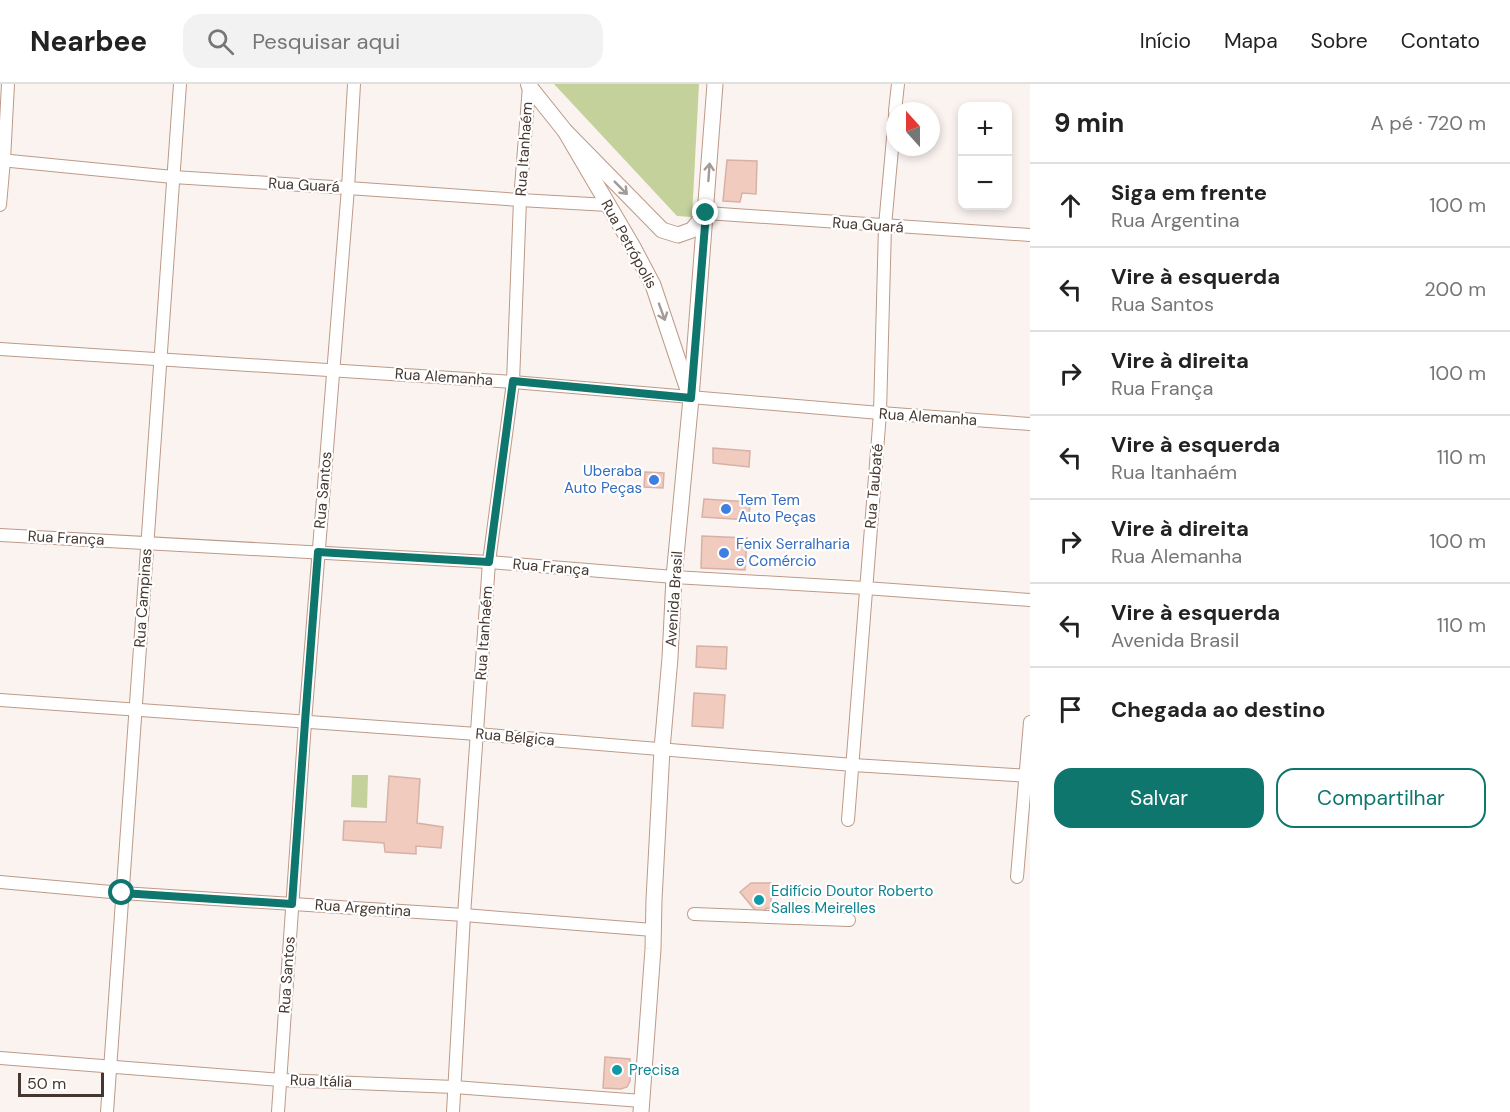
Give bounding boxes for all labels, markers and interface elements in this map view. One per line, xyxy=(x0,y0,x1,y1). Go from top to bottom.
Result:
search box xyxy=(183,14,603,68)
text: Nearbee xyxy=(30,23,147,60)
icon: search xyxy=(204,25,237,58)
text: Pesquisar aqui xyxy=(252,27,400,56)
text: Início xyxy=(1140,27,1191,55)
text: Mapa xyxy=(1224,27,1278,55)
text: Sobre xyxy=(1311,27,1368,55)
text: Contato xyxy=(1401,27,1480,55)
street label: Rua Itanhaém xyxy=(511,101,537,197)
north arrow xyxy=(886,102,940,156)
map controls xyxy=(958,102,1012,210)
button: + xyxy=(958,102,1012,156)
text: 9 min xyxy=(1054,106,1124,140)
text: A pé · 720 m xyxy=(1371,110,1486,136)
button: − xyxy=(958,156,1012,210)
one-way arrow xyxy=(704,162,715,182)
street label: Rua Guará xyxy=(268,173,340,197)
text: Siga em frente xyxy=(1111,178,1267,207)
one-way arrow xyxy=(613,180,628,195)
icon: ahead xyxy=(1054,189,1087,222)
text: 100 m xyxy=(1429,192,1486,218)
street label: Rua Petrópolis xyxy=(596,196,662,292)
route end xyxy=(692,199,718,225)
text: Rua Argentina xyxy=(1111,207,1240,233)
street label: Rua Guará xyxy=(832,213,904,237)
text: Vire à esquerda xyxy=(1111,262,1280,291)
icon: left xyxy=(1054,273,1087,306)
text: 200 m xyxy=(1424,276,1486,302)
text: Rua Santos xyxy=(1111,291,1214,317)
one-way arrow xyxy=(658,302,669,321)
text: Vire à direita xyxy=(1111,346,1249,375)
icon: right xyxy=(1054,357,1087,390)
text: 100 m xyxy=(1429,360,1486,386)
street label: Rua Alemanha xyxy=(394,364,494,390)
text: Rua França xyxy=(1111,375,1213,401)
street label: Rua Alemanha xyxy=(878,404,978,430)
text: Vire à esquerda xyxy=(1111,430,1280,459)
icon: left xyxy=(1054,441,1087,474)
street label: Rua Taubaté xyxy=(860,443,888,529)
text: 110 m xyxy=(1437,444,1486,470)
street label: Rua Santos xyxy=(310,451,336,529)
text: Rua Itanhaém xyxy=(1111,459,1237,485)
place label: Uberaba Auto Peças xyxy=(564,461,642,498)
marker: Uberaba Auto Peças xyxy=(647,473,661,487)
place label: Tem Tem Auto Peças xyxy=(738,490,816,527)
marker: Tem Tem Auto Peças xyxy=(719,502,733,516)
text: Vire à direita xyxy=(1111,514,1249,543)
icon: right xyxy=(1054,525,1087,558)
street label: Rua França xyxy=(27,526,105,550)
text: 100 m xyxy=(1429,528,1486,554)
place label: Fenix Serralharia e Comércio xyxy=(736,534,850,571)
text: Rua Alemanha xyxy=(1111,543,1242,569)
marker: Fenix Serralharia e Comércio xyxy=(717,546,731,560)
street label: Rua Campinas xyxy=(130,548,156,648)
street label: Avenida Brasil xyxy=(661,550,687,648)
street label: Rua França xyxy=(512,554,590,580)
street label: Rua Itanhaém xyxy=(471,585,497,681)
text: Vire à esquerda xyxy=(1111,598,1280,627)
icon: left xyxy=(1054,609,1087,642)
text: 110 m xyxy=(1437,612,1486,638)
text: Avenida Brasil xyxy=(1111,627,1239,653)
icon: arrive xyxy=(1054,693,1087,726)
text: Chegada ao destino xyxy=(1111,695,1325,724)
street label: Rua Bélgica xyxy=(475,724,555,750)
button: Salvar xyxy=(1054,768,1264,828)
button: Compartilhar xyxy=(1276,768,1486,828)
route start xyxy=(108,879,134,905)
place label: Edifício Doutor Roberto Salles Meirelles xyxy=(771,881,933,918)
marker: Edifício Doutor Roberto Salles Meirelles xyxy=(752,893,766,907)
street label: Rua Argentina xyxy=(314,895,412,921)
street label: Rua Santos xyxy=(274,936,300,1014)
place label: Precisa xyxy=(629,1060,679,1080)
marker: Precisa xyxy=(610,1063,624,1077)
scale bar xyxy=(18,1070,104,1098)
street label: Rua Itália xyxy=(290,1070,352,1092)
text: 50 m xyxy=(27,1073,66,1094)

